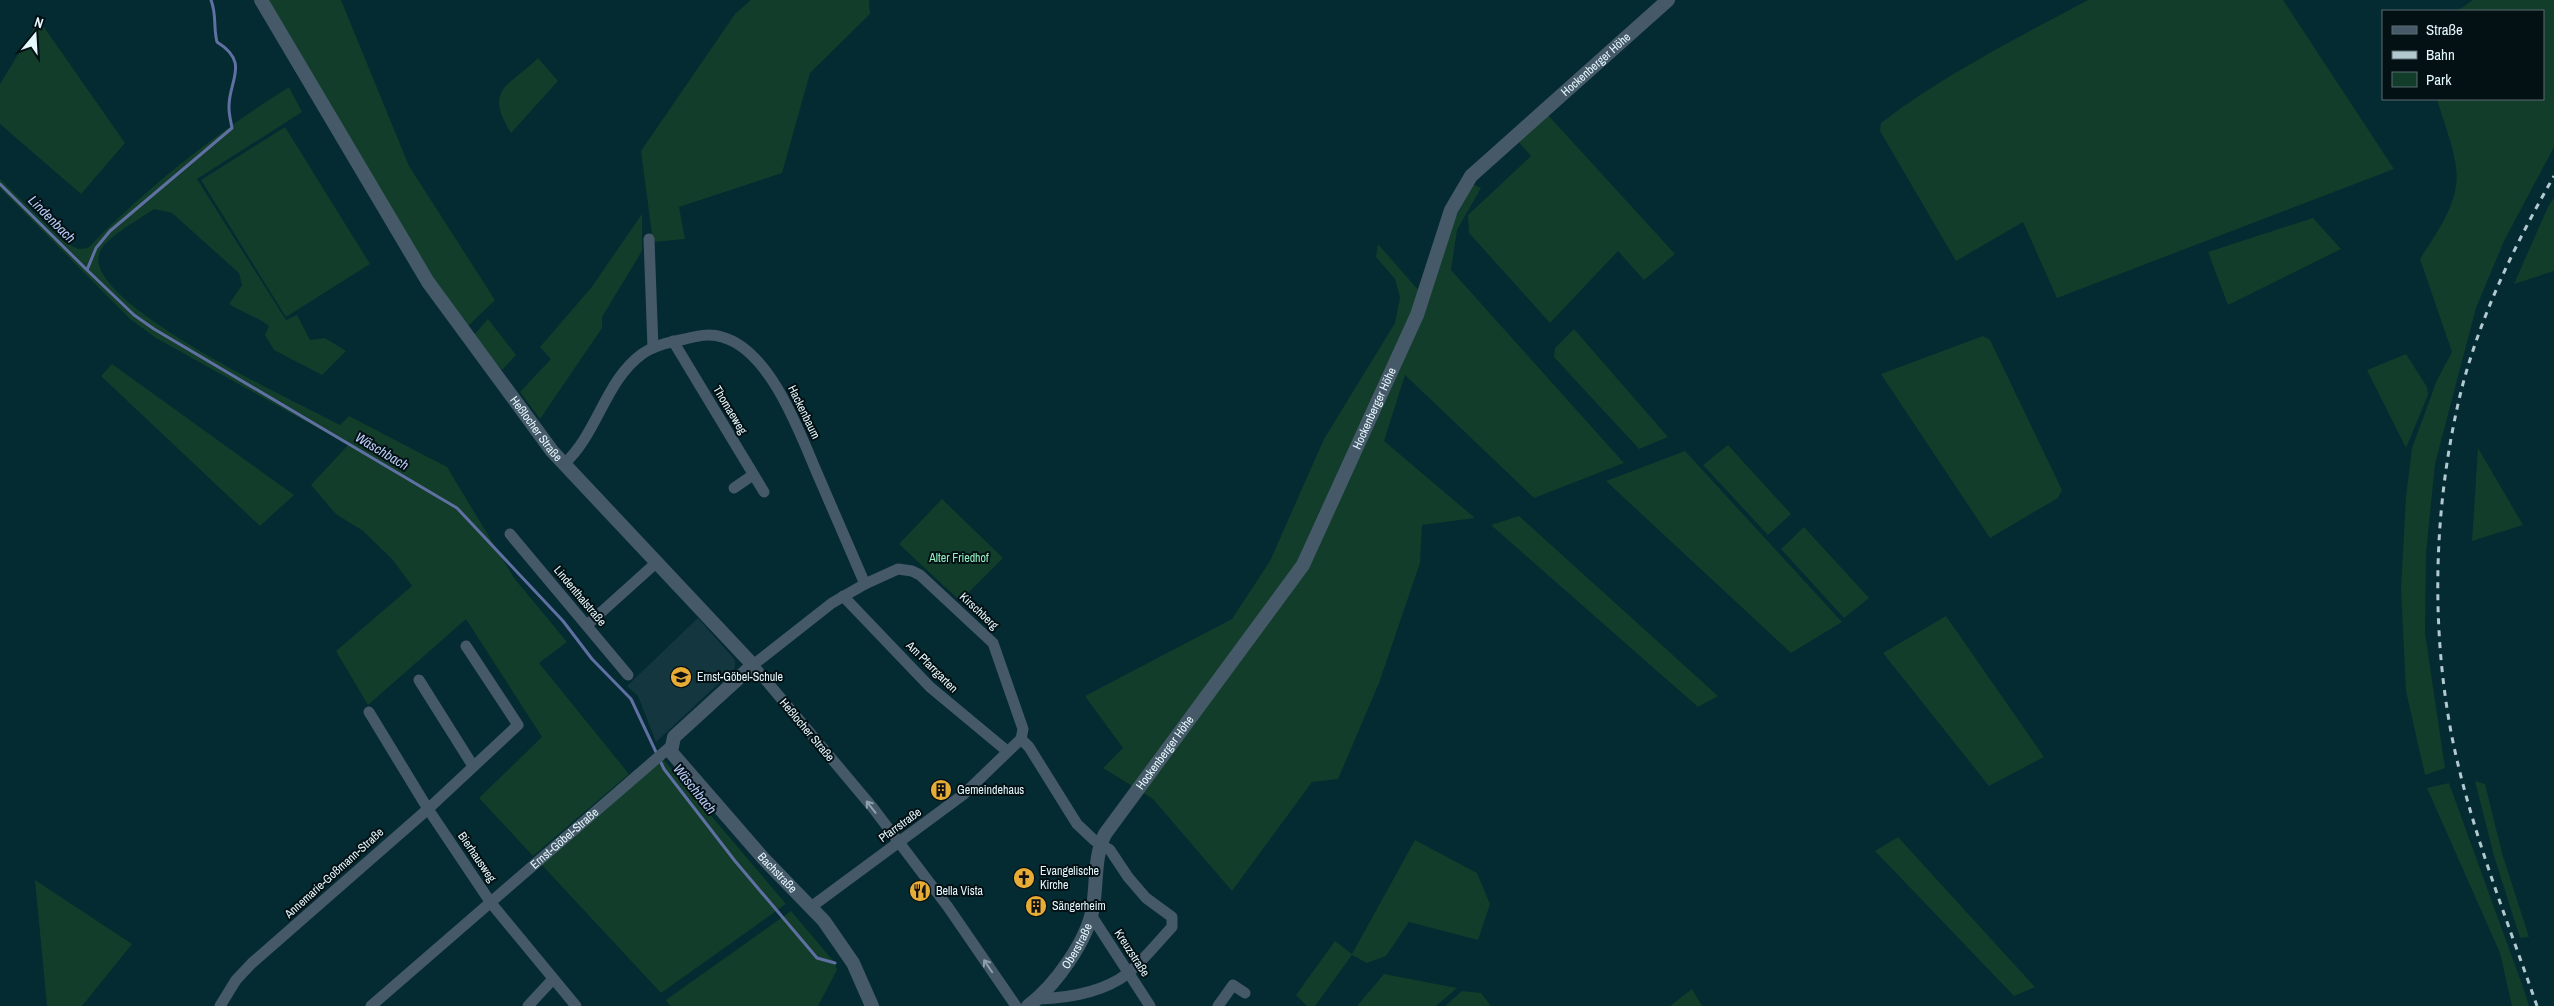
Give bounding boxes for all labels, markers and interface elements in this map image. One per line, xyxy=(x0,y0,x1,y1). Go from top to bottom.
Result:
north arrow xyxy=(10,10,60,60)
legend xyxy=(2382,10,2544,100)
text: N xyxy=(32,13,46,32)
text: Straße xyxy=(2426,19,2463,40)
street label: Hockenberger Höhe xyxy=(1558,29,1634,100)
text: Bahn xyxy=(2426,44,2455,65)
text: Park xyxy=(2426,69,2452,90)
water label: Lindenbach xyxy=(24,191,80,247)
street label: Hockenberger Höhe xyxy=(1349,365,1400,452)
street label: Hackenbaum xyxy=(784,382,824,442)
street label: Thomaeweg xyxy=(709,383,751,438)
street label: Heßlocher Straße xyxy=(506,393,566,465)
water label: Wäschbach xyxy=(352,428,412,474)
park label: Alter Friedhof xyxy=(928,550,989,566)
street label: Lindenthalstraße xyxy=(550,563,610,629)
street label: Kirschberg xyxy=(956,589,1002,633)
street label: Am Pfarrgarten xyxy=(902,637,961,696)
school or university icon: Ernst-Göbel-Schule xyxy=(669,665,693,689)
place label: Ernst-Göbel-Schule xyxy=(697,669,783,685)
street label: Heßlocher Straße xyxy=(776,695,838,765)
street label: Hockenberger Höhe xyxy=(1132,712,1197,793)
water label: Wäschbach xyxy=(669,760,721,818)
building icon: Gemeindehaus xyxy=(929,778,953,802)
place label: Gemeindehaus xyxy=(957,782,1024,798)
one-way arrow xyxy=(866,800,877,813)
street label: Ernst-Göbel-Straße xyxy=(527,804,602,872)
street label: Pfarrstraße xyxy=(875,804,925,846)
street label: Annemarie-Goßmann-Straße xyxy=(280,824,387,922)
street label: Bierhausweg xyxy=(454,829,500,886)
street label: Bachstraße xyxy=(754,849,801,896)
place label: Evangelische Kirche xyxy=(1040,863,1099,893)
church icon: Evangelische Kirche xyxy=(1012,866,1036,890)
restaurant icon: Bella Vista xyxy=(908,879,932,903)
place label: Bella Vista xyxy=(936,883,983,899)
building icon: Sängerheim xyxy=(1024,894,1048,918)
place label: Sängerheim xyxy=(1052,898,1106,914)
street label: Oberstraße xyxy=(1058,921,1096,972)
street label: Kreuzstraße xyxy=(1111,926,1153,980)
one-way arrow xyxy=(983,959,993,973)

